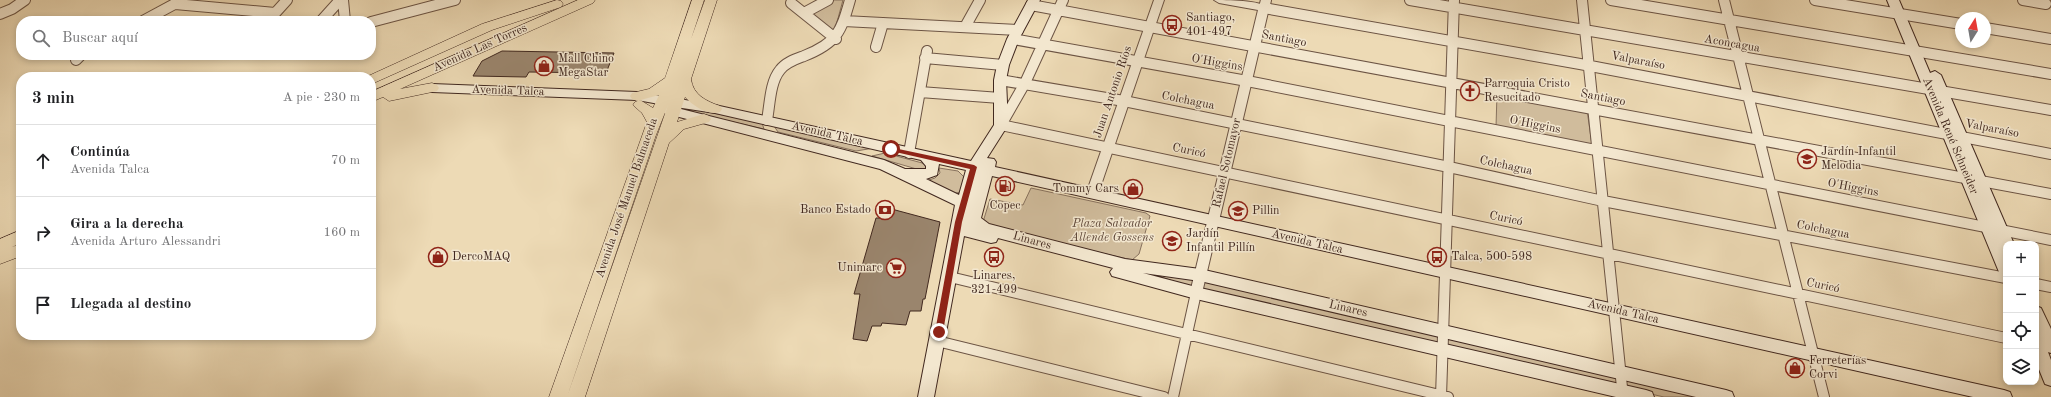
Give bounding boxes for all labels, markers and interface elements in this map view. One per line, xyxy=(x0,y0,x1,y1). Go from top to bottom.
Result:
place label: Santiago, 401-497 xyxy=(1186,12,1235,38)
north arrow xyxy=(1955,12,1991,48)
bus stop icon: Santiago, 401-497 xyxy=(1161,14,1183,36)
search box xyxy=(16,16,376,60)
street label: Avenida Las Torres xyxy=(431,22,529,74)
icon: search xyxy=(30,27,52,49)
street label: Santiago xyxy=(1260,29,1308,49)
text: Buscar aquí xyxy=(62,31,138,46)
street label: Aconcagua xyxy=(1703,33,1761,55)
street label: Juan Antonio Ríos xyxy=(1092,44,1134,140)
street label: Valparaíso xyxy=(1610,50,1666,72)
place label: Mall Chino MegaStar xyxy=(558,53,614,79)
street label: O'Higgins xyxy=(1190,53,1244,73)
shop icon: Mall Chino MegaStar xyxy=(533,55,555,77)
street label: Avenida René Schneider xyxy=(1920,76,1980,196)
place label: Parroquia Cristo Resucitado xyxy=(1484,78,1570,104)
church icon: Parroquia Cristo Resucitado xyxy=(1459,80,1481,102)
street label: Avenida Talca xyxy=(471,84,545,98)
street label: Santiago xyxy=(1579,88,1627,108)
text: 3 min xyxy=(32,90,75,107)
street label: Colchagua xyxy=(1160,90,1216,112)
text: A pie · 230 m xyxy=(283,91,360,104)
street label: O'Higgins xyxy=(1508,114,1562,136)
street label: Avenida José Manuel Balmaceda xyxy=(594,116,660,280)
street label: Rafael Sotomayor xyxy=(1211,117,1243,209)
street label: Valparaíso xyxy=(1964,118,2020,140)
street label: Avenida Talca xyxy=(790,120,864,148)
route start xyxy=(882,140,900,158)
street label: Curicó xyxy=(1171,142,1207,160)
text: Continúa xyxy=(70,145,130,160)
place label: Jardín Infantil Melodia xyxy=(1821,146,1896,172)
school or university icon: Jardín Infantil Melodia xyxy=(1796,148,1818,170)
icon: ahead xyxy=(32,150,54,172)
text: 70 m xyxy=(331,154,360,167)
street label: Colchagua xyxy=(1478,155,1534,177)
text: Avenida Talca xyxy=(70,163,149,176)
fuel station icon: Copec xyxy=(994,175,1016,197)
street label: O'Higgins xyxy=(1826,177,1880,199)
shop icon: Tommy Cars xyxy=(1122,178,1144,200)
place label: Tommy Cars xyxy=(1052,183,1119,195)
bank icon: Banco Estado xyxy=(874,199,896,221)
place label: Copec xyxy=(990,200,1020,212)
school or university icon: Pillin xyxy=(1227,200,1249,222)
place label: Banco Estado xyxy=(800,204,871,216)
place label: Pillin xyxy=(1252,205,1280,217)
street label: Curicó xyxy=(1488,210,1524,228)
text: Gira a la derecha xyxy=(70,217,184,232)
park label: Plaza Salvador Allende Gossens xyxy=(1069,218,1154,244)
street label: Colchagua xyxy=(1795,219,1851,241)
icon: right xyxy=(32,222,54,244)
text: 160 m xyxy=(323,226,360,239)
place label: Jardín Infantil Pillín xyxy=(1186,228,1256,254)
street label: Avenida Talca xyxy=(1270,228,1344,256)
street label: Linares xyxy=(1011,230,1053,252)
school or university icon: Jardín Infantil Pillín xyxy=(1161,230,1183,252)
text: Avenida Arturo Alessandri xyxy=(70,235,221,248)
map controls xyxy=(2003,241,2039,385)
button: + xyxy=(2003,241,2039,277)
shop icon: DercoMAQ xyxy=(427,246,449,268)
bus stop icon: Linares, 321-499 xyxy=(983,246,1005,268)
bus stop icon: Talca, 500-598 xyxy=(1426,246,1448,268)
place label: Talca, 500-598 xyxy=(1451,250,1532,263)
place label: DercoMAQ xyxy=(452,251,510,263)
supermarket icon: Unimarc xyxy=(885,257,907,279)
place label: Unimarc xyxy=(837,262,882,274)
place label: Linares, 321-499 xyxy=(971,270,1017,296)
street label: Curicó xyxy=(1805,277,1841,295)
button: − xyxy=(2003,277,2039,313)
icon: arrive xyxy=(32,294,54,316)
text: Llegada al destino xyxy=(70,297,191,312)
street label: Avenida Talca xyxy=(1586,298,1660,326)
street label: Linares xyxy=(1327,299,1369,319)
button: locate xyxy=(2003,313,2039,349)
route end xyxy=(930,323,948,341)
button: layers xyxy=(2003,349,2039,385)
place label: Ferreterías Corvi xyxy=(1809,355,1866,381)
shop icon: Ferreterías Corvi xyxy=(1784,357,1806,379)

